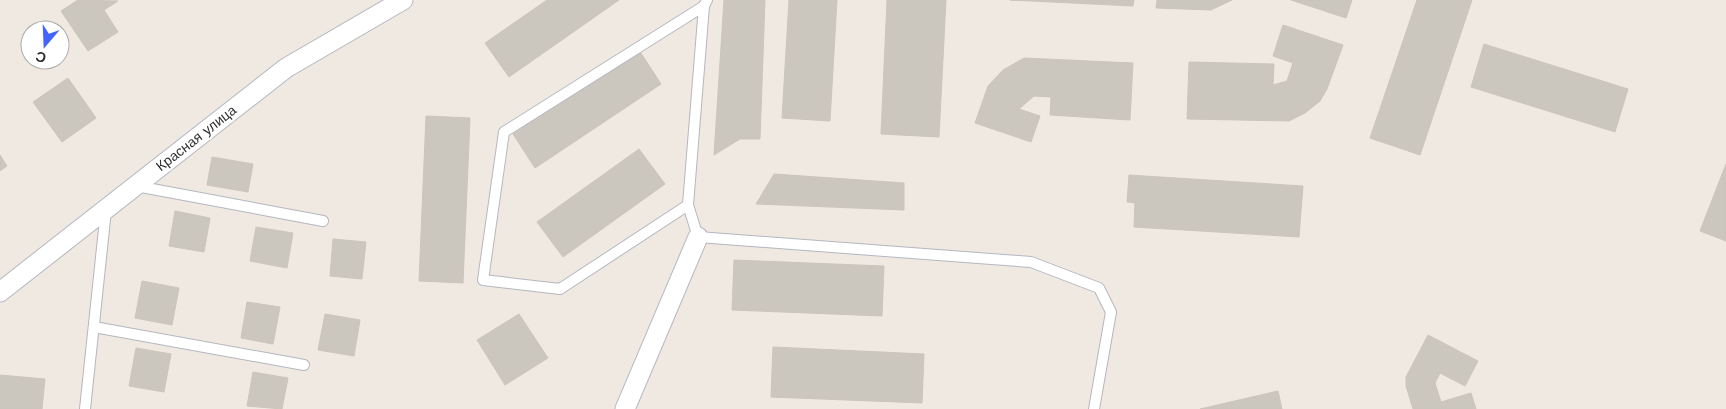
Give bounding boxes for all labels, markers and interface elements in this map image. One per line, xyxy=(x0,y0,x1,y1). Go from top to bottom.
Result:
north arrow xyxy=(20,20,70,70)
text: С xyxy=(33,48,48,67)
street label: Красная улица xyxy=(153,102,239,174)

